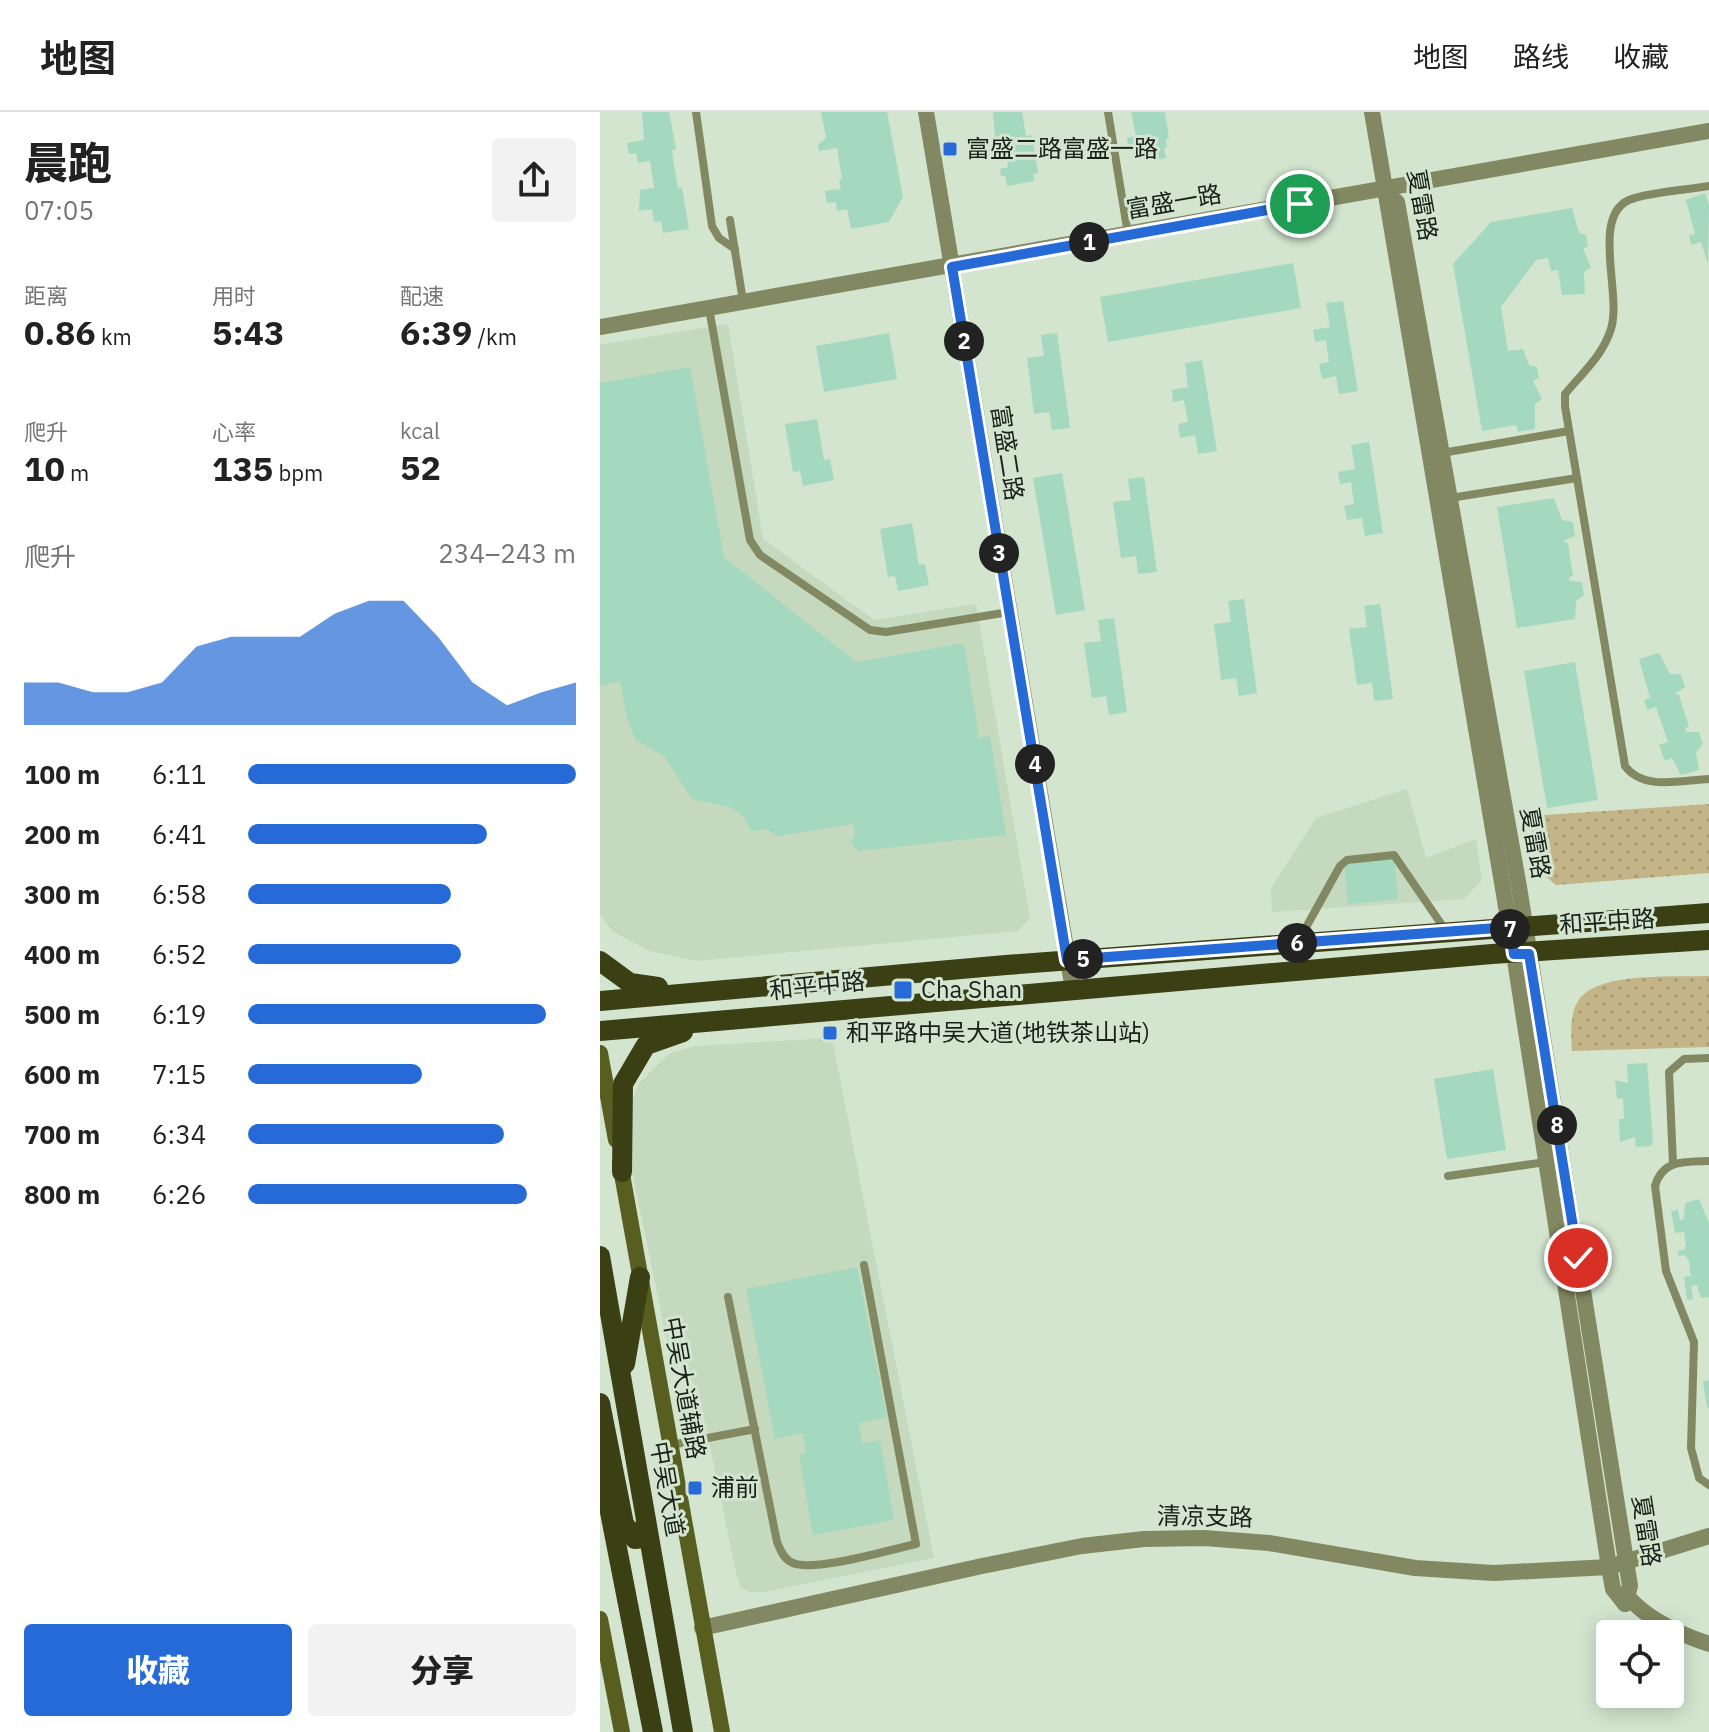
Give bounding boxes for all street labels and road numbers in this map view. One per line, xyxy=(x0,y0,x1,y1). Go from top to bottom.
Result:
street label: 夏雷路 xyxy=(1401,167,1445,243)
street label: 富盛一路 xyxy=(1124,177,1224,225)
street label: 富盛二路 xyxy=(985,403,1031,503)
street label: 夏雷路 xyxy=(1514,805,1558,881)
street label: 和平中路 xyxy=(1558,902,1656,940)
street label: 和平中路 xyxy=(767,964,866,1006)
street label: 中吴大道辅路 xyxy=(657,1314,713,1462)
street label: 中吴大道 xyxy=(644,1439,692,1539)
street label: 夏雷路 xyxy=(1626,1493,1668,1569)
street label: 清凉支路 xyxy=(1157,1499,1253,1533)

